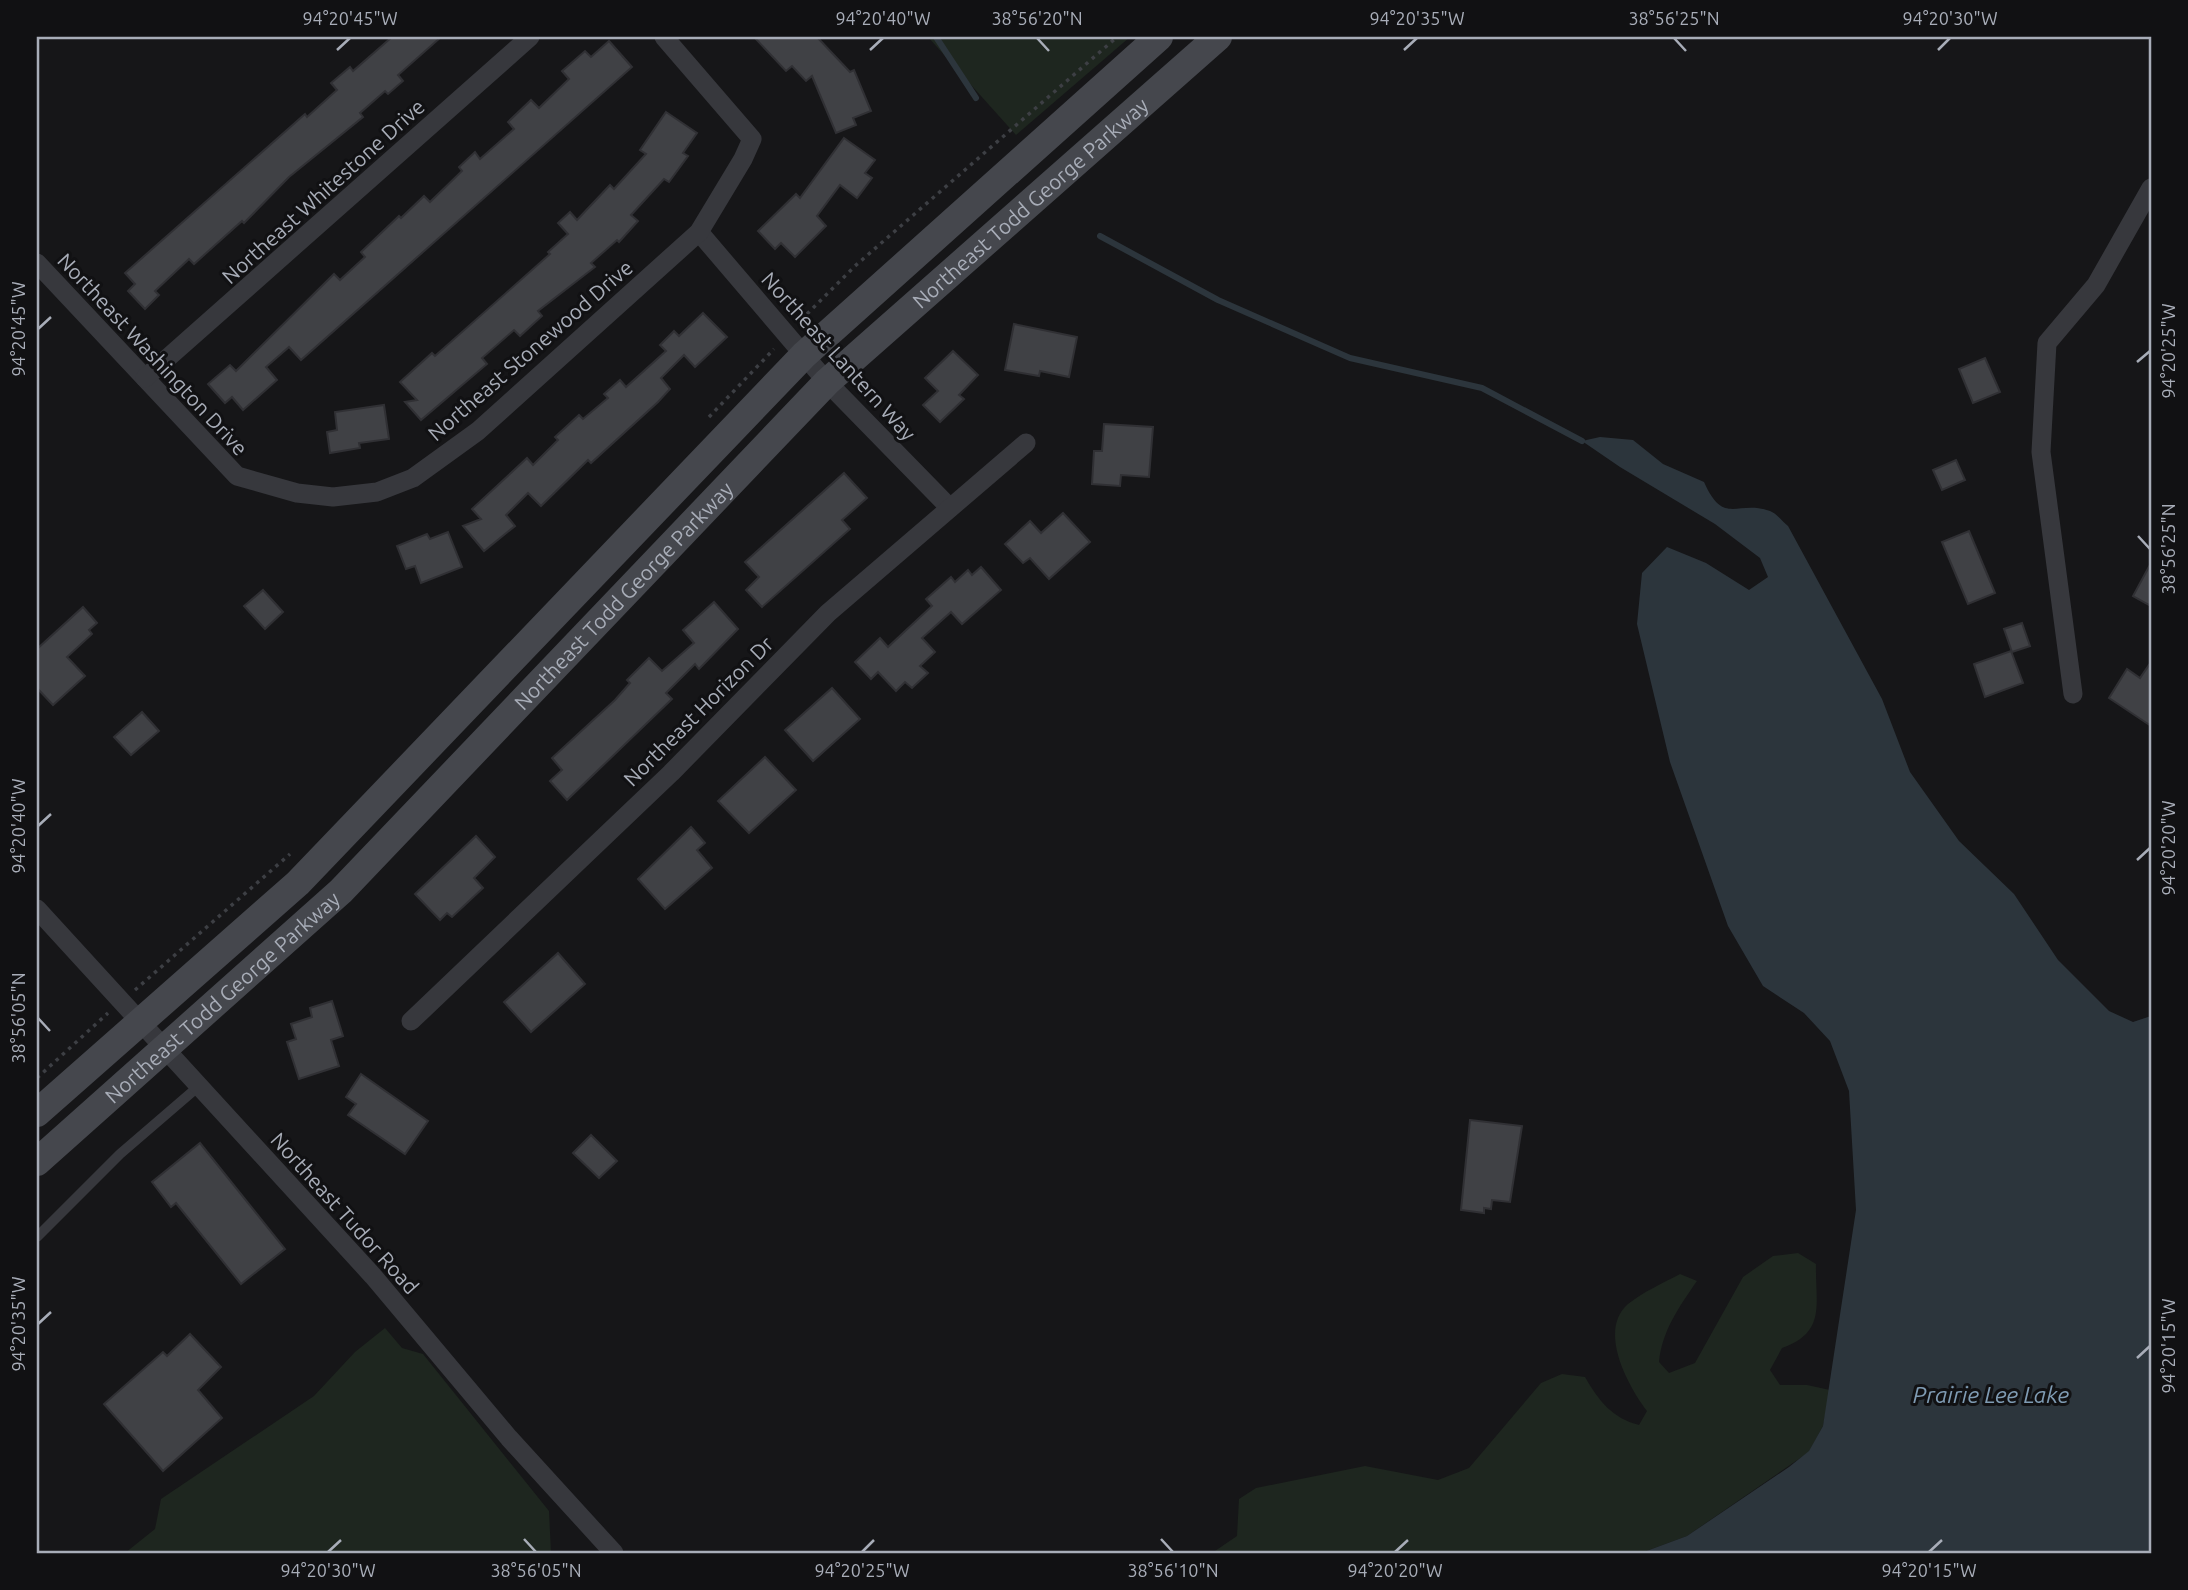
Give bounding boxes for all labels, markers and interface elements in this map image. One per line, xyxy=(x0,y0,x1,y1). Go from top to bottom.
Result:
text: 94°20'45"W xyxy=(302,8,398,28)
text: 94°20'40"W xyxy=(835,8,931,28)
text: 38°56'20"N xyxy=(991,8,1083,28)
text: 94°20'35"W xyxy=(1369,8,1465,28)
text: 38°56'25"N xyxy=(1628,8,1720,28)
text: 94°20'30"W xyxy=(1902,8,1998,28)
street label: Northeast Todd George Parkway xyxy=(908,93,1153,313)
street label: Northeast Whitestone Drive xyxy=(217,94,429,288)
street label: Northeast Washington Drive xyxy=(53,248,253,460)
street label: Northeast Stonewood Drive xyxy=(423,255,637,445)
street label: Northeast Lantern Way xyxy=(757,267,921,445)
text: 94°20'45"W xyxy=(8,281,28,377)
text: 94°20'25"W xyxy=(2158,303,2178,399)
street label: Northeast Todd George Parkway xyxy=(509,477,738,714)
text: 38°56'25"N xyxy=(2158,503,2178,595)
street label: Northeast Horizon Dr xyxy=(618,631,778,791)
text: 94°20'40"W xyxy=(8,778,28,874)
text: 94°20'20"W xyxy=(2158,800,2178,896)
street label: Northeast Todd George Parkway xyxy=(100,886,344,1108)
text: 38°56'05"N xyxy=(8,972,28,1064)
street label: Northeast Tudor Road xyxy=(266,1127,424,1299)
text: 94°20'35"W xyxy=(8,1276,28,1372)
text: 94°20'15"W xyxy=(2158,1298,2178,1394)
water label: Prairie Lee Lake xyxy=(1913,1382,2070,1407)
text: 94°20'30"W xyxy=(280,1560,376,1580)
text: 38°56'05"N xyxy=(490,1560,582,1580)
text: 94°20'25"W xyxy=(814,1560,910,1580)
text: 38°56'10"N xyxy=(1127,1560,1219,1580)
text: 94°20'20"W xyxy=(1347,1560,1443,1580)
text: 94°20'15"W xyxy=(1881,1560,1977,1580)

